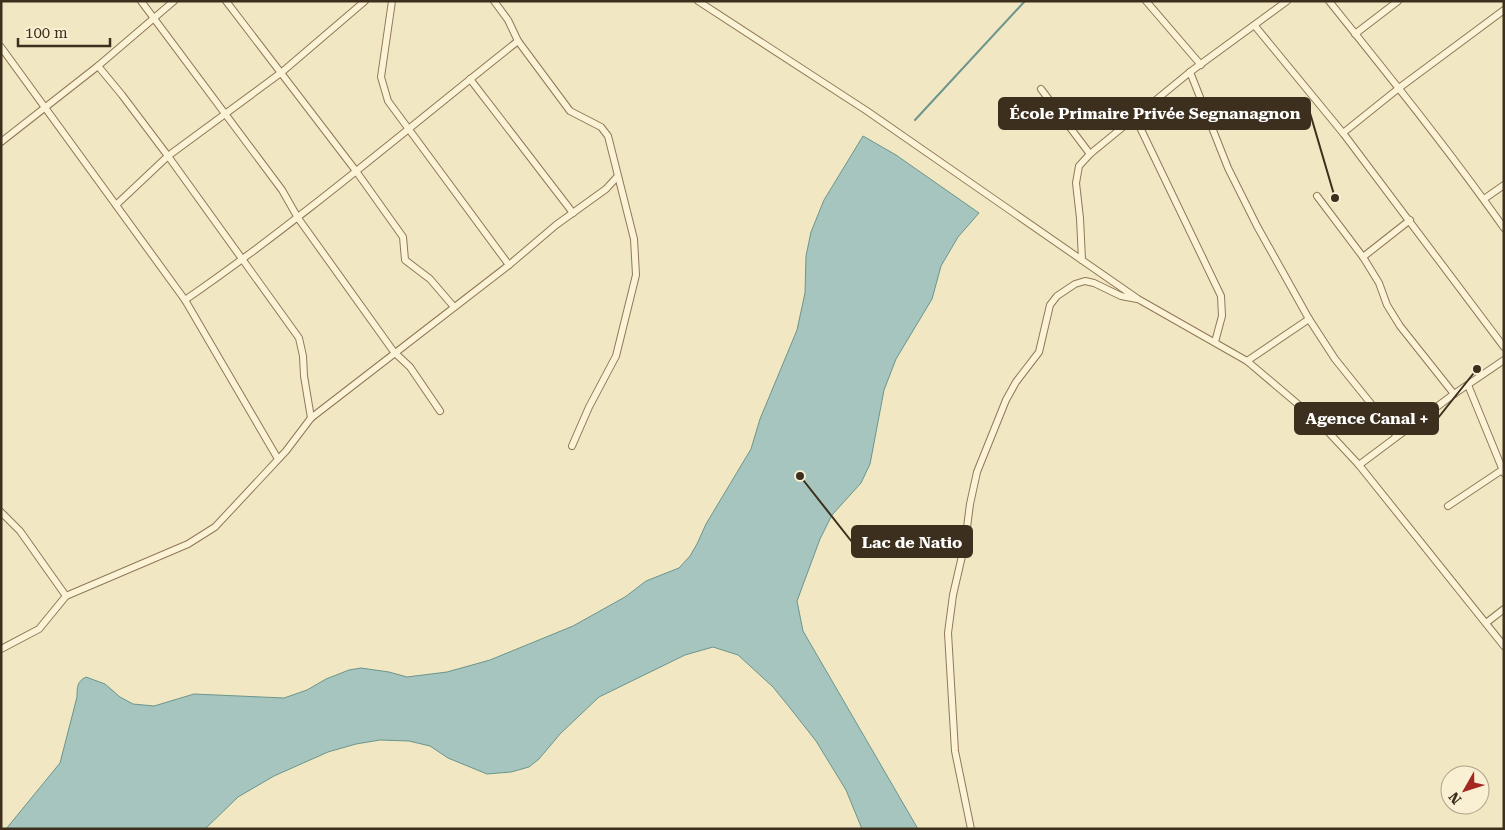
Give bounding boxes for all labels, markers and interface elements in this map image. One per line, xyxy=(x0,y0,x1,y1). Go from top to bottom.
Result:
scale bar xyxy=(18,15,110,47)
text: 100 m xyxy=(25,24,68,42)
callout: École Primaire Privée Segnanagnon xyxy=(999,98,1310,129)
text: École Primaire Privée Segnanagnon xyxy=(1010,104,1301,123)
callout: Agence Canal + xyxy=(1295,403,1438,434)
text: Agence Canal + xyxy=(1305,409,1429,428)
callout: Lac de Natio xyxy=(852,526,972,557)
text: Lac de Natio xyxy=(862,533,962,552)
north arrow xyxy=(1440,765,1490,815)
text: N xyxy=(1445,789,1465,807)

